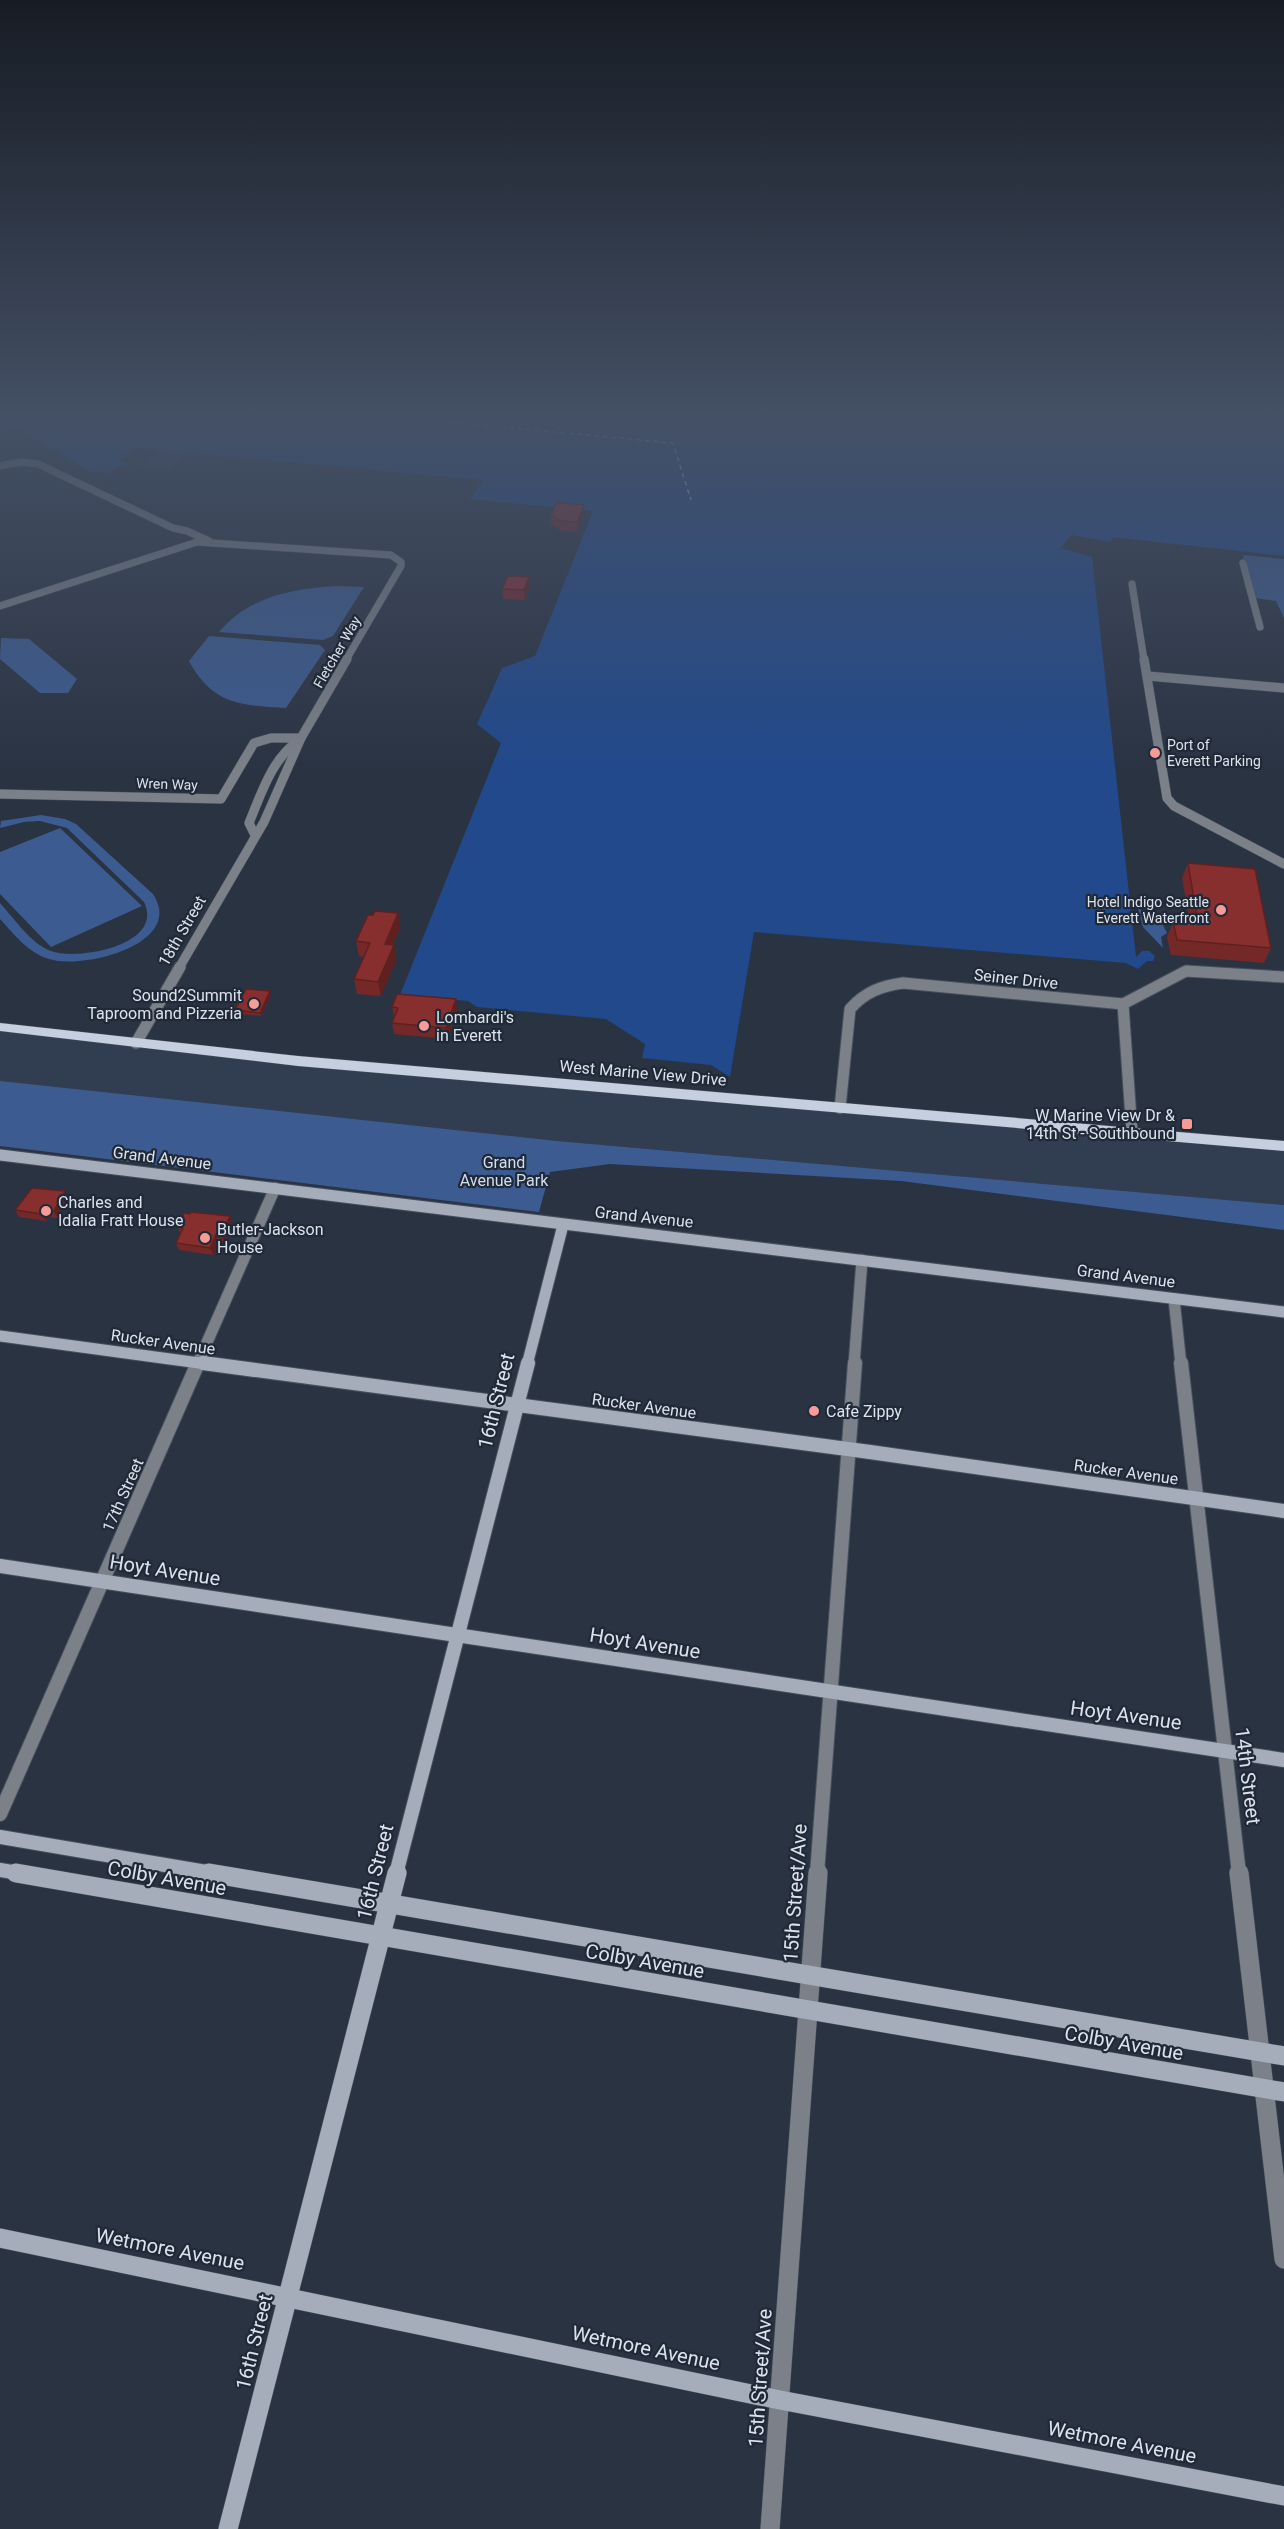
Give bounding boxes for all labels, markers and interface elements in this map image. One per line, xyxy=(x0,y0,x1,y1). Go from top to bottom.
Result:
street label: Fletcher Way xyxy=(310,613,364,691)
place label: Port of Everett Parking xyxy=(1167,737,1261,769)
marker: Port of Everett Parking xyxy=(1148,746,1162,760)
street label: Wren Way xyxy=(136,775,199,793)
street label: 18th Street xyxy=(154,892,210,970)
place label: Hotel Indigo Seattle Everett Waterfront xyxy=(1087,894,1209,926)
marker: Hotel Indigo Seattle Everett Waterfront xyxy=(1214,903,1228,917)
street label: Seiner Drive xyxy=(973,965,1059,993)
place label: Sound2Summit Taproom and Pizzeria xyxy=(87,986,242,1023)
marker: Sound2Summit Taproom and Pizzeria xyxy=(247,997,261,1011)
place label: Lombardi's in Everett xyxy=(436,1008,514,1045)
marker: Lombardi's in Everett xyxy=(417,1019,431,1033)
street label: West Marine View Drive xyxy=(559,1056,727,1090)
place label: W Marine View Dr & 14th St - Southbound xyxy=(1026,1106,1175,1143)
marker: W Marine View Dr & 14th St - Southbound xyxy=(1180,1117,1194,1131)
street label: Grand Avenue xyxy=(112,1143,212,1173)
park label: Grand Avenue Park xyxy=(460,1153,549,1190)
place label: Charles and Idalia Fratt House xyxy=(58,1193,184,1230)
street label: Grand Avenue xyxy=(594,1202,694,1232)
marker: Charles and Idalia Fratt House xyxy=(39,1204,53,1218)
place label: Butler-Jackson House xyxy=(217,1220,323,1257)
marker: Butler-Jackson House xyxy=(198,1231,212,1245)
street label: Grand Avenue xyxy=(1076,1261,1176,1291)
street label: Rucker Avenue xyxy=(110,1325,216,1359)
street label: 16th Street xyxy=(473,1351,519,1451)
street label: Rucker Avenue xyxy=(591,1389,697,1423)
place label: Cafe Zippy xyxy=(826,1402,902,1421)
marker: Cafe Zippy xyxy=(807,1404,821,1418)
street label: 17th Street xyxy=(98,1455,148,1535)
street label: Rucker Avenue xyxy=(1073,1455,1179,1489)
street label: Hoyt Avenue xyxy=(108,1549,222,1591)
street label: Hoyt Avenue xyxy=(588,1622,702,1664)
street label: Hoyt Avenue xyxy=(1069,1695,1183,1735)
street label: 14th Street xyxy=(1230,1726,1266,1826)
street label: 16th Street xyxy=(352,1822,398,1922)
street label: 15th Street/Ave xyxy=(778,1823,812,1963)
street label: Colby Avenue xyxy=(106,1856,228,1900)
street label: Colby Avenue xyxy=(584,1939,706,1983)
street label: Colby Avenue xyxy=(1063,2021,1185,2065)
street label: Wetmore Avenue xyxy=(94,2223,246,2275)
street label: 16th Street xyxy=(231,2292,277,2392)
street label: 15th Street/Ave xyxy=(743,2308,777,2448)
street label: Wetmore Avenue xyxy=(570,2321,722,2375)
street label: Wetmore Avenue xyxy=(1046,2416,1198,2468)

